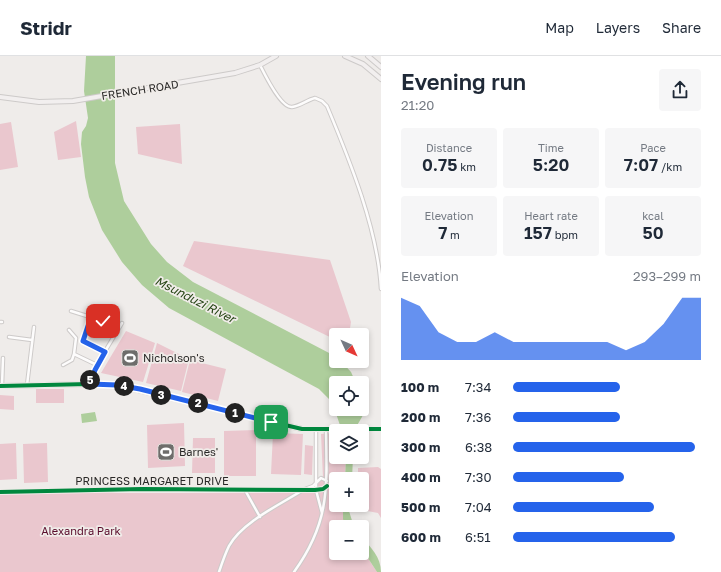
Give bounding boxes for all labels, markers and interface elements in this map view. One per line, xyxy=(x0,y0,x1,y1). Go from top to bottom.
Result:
text: Stridr xyxy=(20,16,72,39)
text: Map xyxy=(545,19,574,36)
text: Layers xyxy=(596,19,640,36)
text: Share xyxy=(662,19,701,36)
text: Evening run xyxy=(401,68,526,95)
button: share xyxy=(659,69,701,111)
street label: FRENCH ROAD xyxy=(100,77,180,102)
text: 21:20 xyxy=(401,97,434,113)
text: Distance xyxy=(426,141,472,154)
text: Time xyxy=(538,141,564,154)
text: Pace xyxy=(640,141,666,154)
text: 0.75 xyxy=(422,154,457,175)
text: 5:20 xyxy=(533,154,569,175)
text: 7:07 xyxy=(624,154,658,175)
text: km xyxy=(457,160,476,173)
text: /km xyxy=(658,160,682,173)
text: Elevation xyxy=(425,209,473,222)
text: Heart rate xyxy=(524,209,578,222)
text: kcal xyxy=(642,209,664,222)
text: 7 xyxy=(438,222,447,243)
text: 157 xyxy=(524,222,552,243)
text: 50 xyxy=(642,222,664,243)
text: m xyxy=(447,228,460,241)
text: bpm xyxy=(552,228,578,241)
text: Elevation xyxy=(401,268,459,284)
text: 293–299 m xyxy=(633,268,701,284)
water label: Msunduzi River xyxy=(153,273,240,327)
pin xyxy=(86,304,120,338)
icon: check xyxy=(92,310,114,332)
north arrow xyxy=(329,328,369,368)
map controls xyxy=(329,328,369,560)
sports icon: Nicholson's xyxy=(120,348,140,368)
place label: Nicholson's xyxy=(143,351,205,364)
pin: 5 xyxy=(80,370,100,390)
text: 5 xyxy=(87,373,93,386)
pin: 4 xyxy=(114,376,134,396)
button: locate xyxy=(329,376,369,416)
text: 4 xyxy=(121,379,127,392)
text: 100 m xyxy=(401,379,439,395)
text: 7:34 xyxy=(465,379,491,395)
pin: 3 xyxy=(151,385,171,405)
text: 3 xyxy=(158,388,164,401)
pin: 2 xyxy=(188,393,208,413)
text: 2 xyxy=(195,396,201,409)
pin: 1 xyxy=(225,403,245,423)
pin xyxy=(254,405,288,439)
text: 1 xyxy=(232,406,238,419)
text: 200 m xyxy=(401,409,440,425)
text: 7:36 xyxy=(465,409,491,425)
icon: arrive xyxy=(260,411,282,433)
button: layers xyxy=(329,424,369,464)
text: 300 m xyxy=(401,439,440,455)
text: 6:38 xyxy=(465,439,492,455)
sports icon: Barnes' xyxy=(156,442,176,462)
place label: Barnes' xyxy=(179,445,218,458)
text: 400 m xyxy=(401,469,441,485)
text: 7:30 xyxy=(465,469,491,485)
button: + xyxy=(329,472,369,512)
street label: PRINCESS MARGARET DRIVE xyxy=(75,474,229,487)
text: 500 m xyxy=(401,499,440,515)
text: 7:04 xyxy=(465,499,492,515)
button: − xyxy=(329,520,369,560)
park label: Alexandra Park xyxy=(41,524,121,537)
text: 600 m xyxy=(401,529,441,545)
text: 6:51 xyxy=(465,529,491,545)

